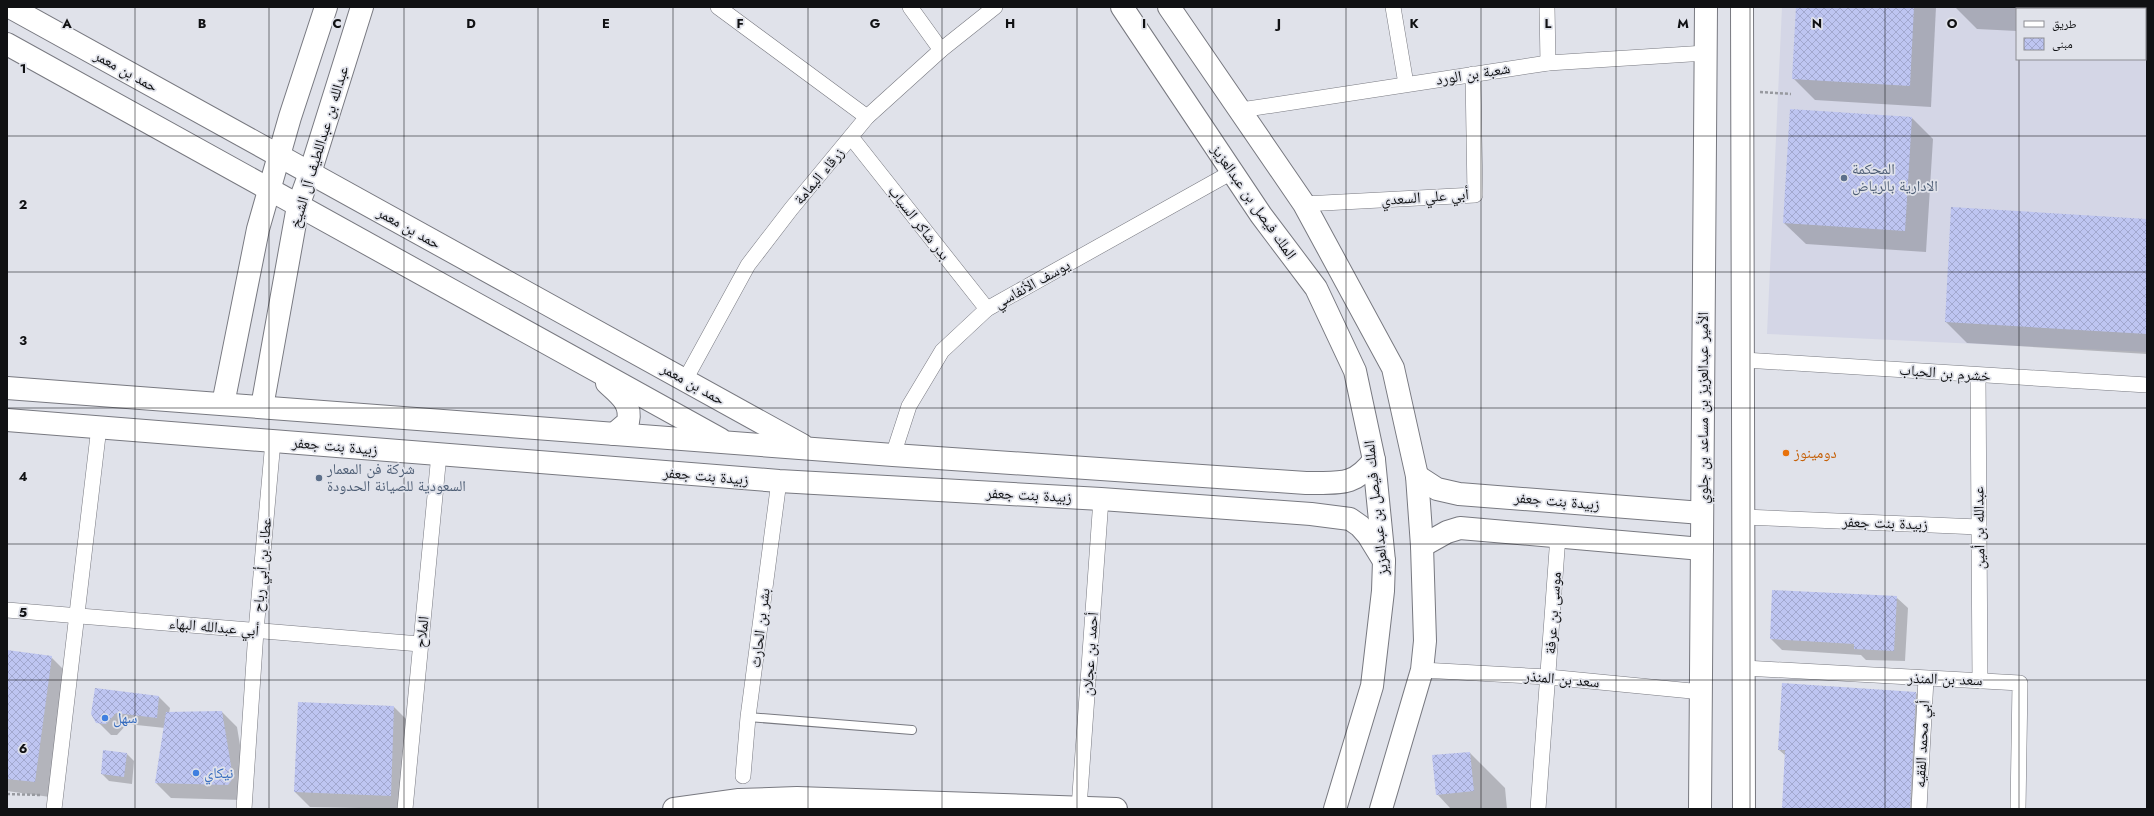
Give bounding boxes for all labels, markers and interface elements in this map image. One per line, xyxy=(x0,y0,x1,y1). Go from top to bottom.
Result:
legend xyxy=(2016,8,2146,60)
text: A xyxy=(61,14,72,33)
text: B xyxy=(198,14,207,33)
text: C xyxy=(332,14,342,33)
text: D xyxy=(466,14,476,33)
text: E xyxy=(602,14,610,33)
text: F xyxy=(736,14,744,33)
text: G xyxy=(870,14,881,33)
text: H xyxy=(1005,14,1015,33)
text: I xyxy=(1142,14,1146,33)
text: J xyxy=(1274,14,1281,33)
text: K xyxy=(1409,14,1419,33)
text: L xyxy=(1545,14,1552,33)
text: M xyxy=(1677,14,1689,33)
text: N xyxy=(1812,14,1822,33)
text: O xyxy=(1947,14,1958,33)
text: طريق xyxy=(2052,15,2077,33)
text: مبنى xyxy=(2052,35,2073,53)
street label: حمد بن معمر xyxy=(89,44,162,98)
street label: شعبة بن الورد xyxy=(1434,57,1512,91)
text: 1 xyxy=(20,59,26,78)
street label: عبدالله بن عبداللطيف آل الشيخ xyxy=(284,63,354,231)
street label: الملك فيصل بن عبدالعزيز xyxy=(1206,139,1302,264)
street label: زرقاء اليمامة xyxy=(789,143,850,209)
place label: المحكمة الادارية بالرياض xyxy=(1852,158,1938,197)
marker: المحكمة الادارية بالرياض xyxy=(1839,173,1849,183)
street label: بدر شاكر السياب xyxy=(883,181,955,265)
street label: أبي علي السعدي xyxy=(1380,183,1470,212)
text: 2 xyxy=(19,195,27,214)
street label: حمد بن معمر xyxy=(372,201,445,255)
street label: يوسف الأنفاسي xyxy=(990,254,1075,315)
street label: الأمير عبدالعزيز بن مساعد بن جلوي xyxy=(1692,312,1715,504)
text: 3 xyxy=(19,331,27,350)
street label: حمد بن معمر xyxy=(656,357,729,411)
street label: خشرم بن الحباب xyxy=(1899,359,1992,387)
street label: زبيدة بنت جعفر xyxy=(290,431,379,461)
street label: الملك فيصل بن عبدالعزيز xyxy=(1358,439,1394,578)
place label: دومينوز xyxy=(1793,442,1837,464)
marker: دومينوز xyxy=(1781,448,1791,458)
place label: شركة فن المعمار السعودية للصيانة الحدودة xyxy=(326,458,466,497)
street label: زبيدة بنت جعفر xyxy=(661,461,750,491)
text: 4 xyxy=(18,467,28,486)
marker: شركة فن المعمار السعودية للصيانة الحدودة xyxy=(314,473,324,483)
street label: زبيدة بنت جعفر xyxy=(985,482,1073,508)
street label: زبيدة بنت جعفر xyxy=(1512,486,1601,516)
street label: عبدالله بن أمين xyxy=(1967,486,1991,570)
street label: زبيدة بنت جعفر xyxy=(1841,510,1929,535)
street label: عطاء بن أبي رباح xyxy=(247,516,278,613)
street label: موسى بن عرفة xyxy=(1539,571,1567,655)
street label: بشر بن الحارث xyxy=(744,587,776,669)
text: 5 xyxy=(19,603,27,622)
street label: أحمد بن عجلان xyxy=(1076,611,1104,697)
street label: أبي عبدالله البهاء xyxy=(168,612,260,643)
street label: الملاح xyxy=(409,615,435,649)
street label: سعد بن المنذر xyxy=(1523,665,1601,693)
street label: سعد بن المنذر xyxy=(1906,667,1983,691)
street label: أبي محمد الفقيه xyxy=(1909,700,1936,788)
place label: سهل xyxy=(113,707,138,729)
marker: سهل xyxy=(100,713,110,723)
text: 6 xyxy=(19,739,28,758)
place label: نيكاي xyxy=(204,762,233,785)
marker: نيكاي xyxy=(191,768,201,778)

